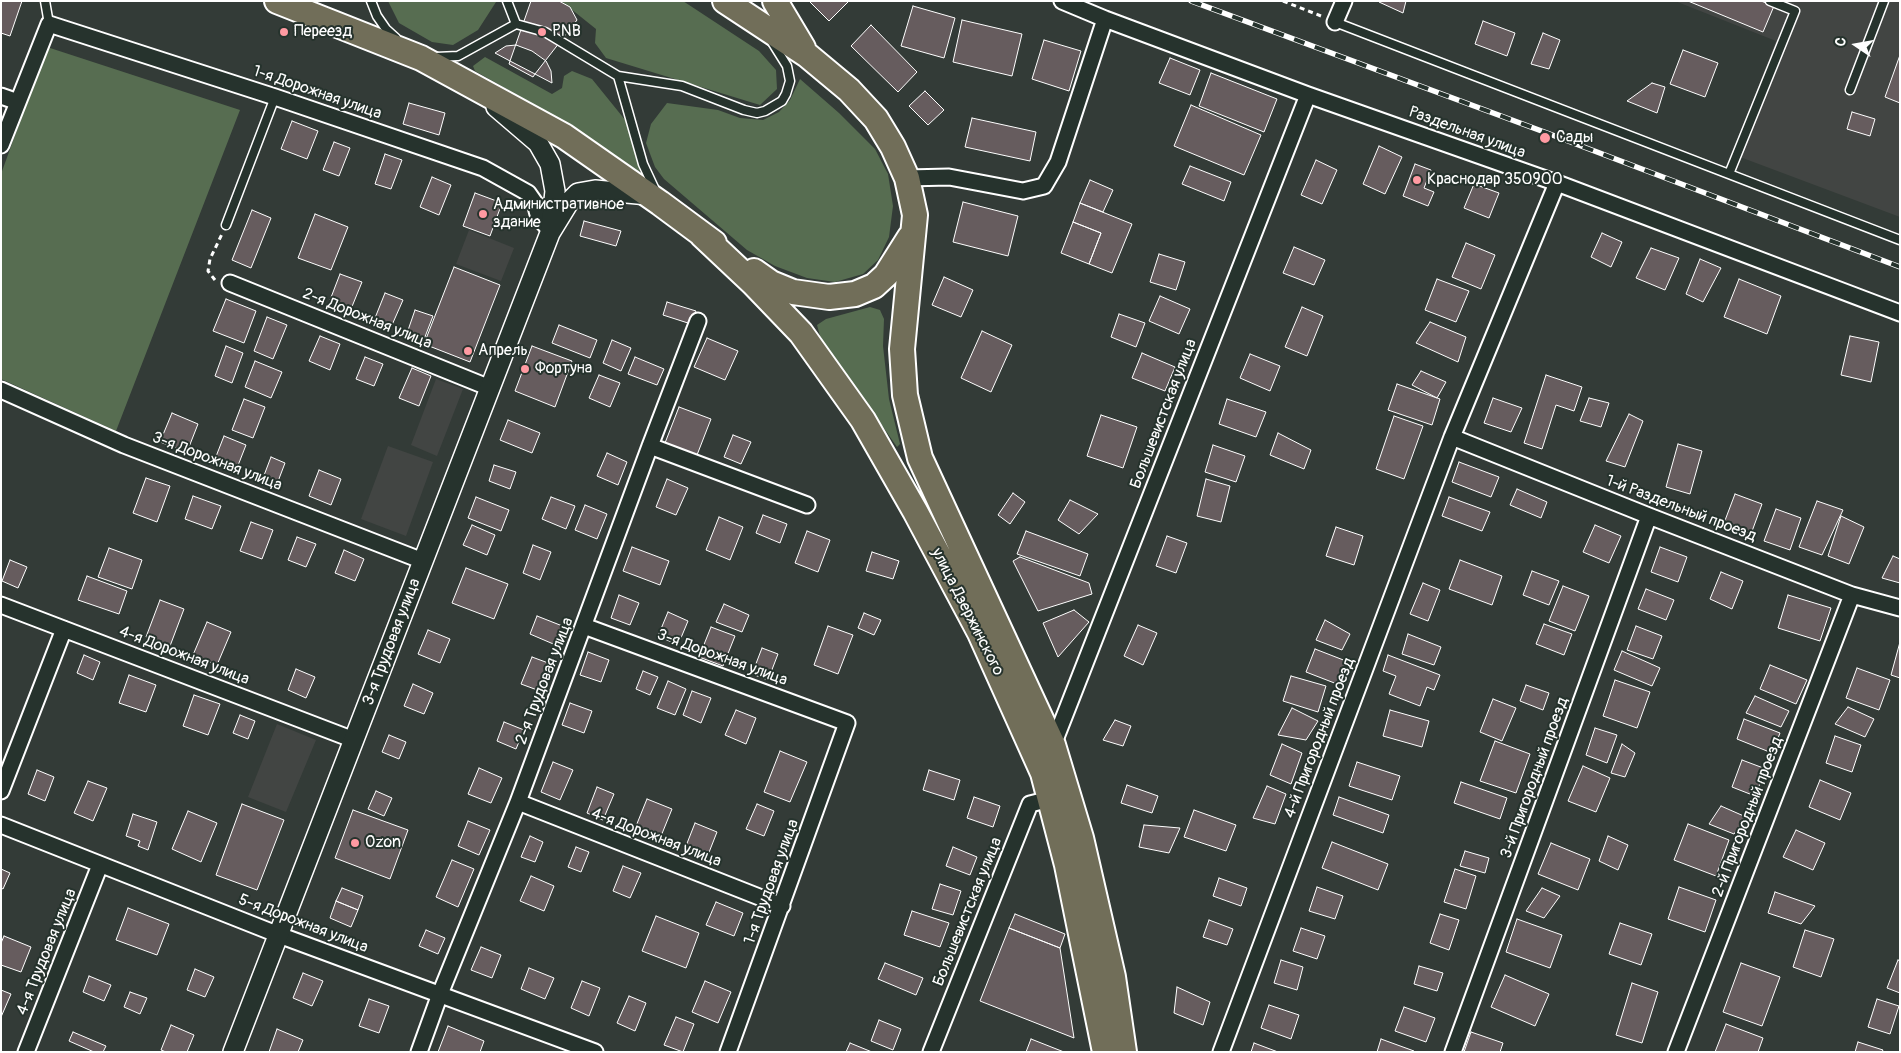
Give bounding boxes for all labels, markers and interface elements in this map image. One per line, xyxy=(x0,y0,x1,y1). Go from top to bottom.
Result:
north arrow xyxy=(1831,20,1881,70)
place label: Переезд xyxy=(294,22,352,42)
place label: PNB xyxy=(552,22,581,42)
marker: Переезд xyxy=(278,26,290,38)
marker: PNB xyxy=(536,26,548,38)
text: С xyxy=(1832,36,1850,48)
street label: 1-я Дорожная улица xyxy=(250,62,384,124)
street label: Раздельная улица xyxy=(1406,103,1528,163)
place label: Сады xyxy=(1556,128,1593,148)
marker: Сады xyxy=(1538,131,1552,145)
place label: Краснодар 350900 xyxy=(1427,170,1563,190)
marker: Краснодар 350900 xyxy=(1411,174,1423,186)
place label: Административное здание xyxy=(493,195,624,233)
marker: Административное здание xyxy=(477,208,489,220)
street label: 2-я Дорожная улица xyxy=(300,284,434,354)
street label: Большевистская улица xyxy=(1127,337,1201,491)
place label: Апрель xyxy=(478,341,528,361)
marker: Апрель xyxy=(462,345,474,357)
place label: Фортуна xyxy=(535,359,592,379)
marker: Фортуна xyxy=(519,363,531,375)
street label: 3-я Дорожная улица xyxy=(149,428,285,496)
street label: 1-й Раздельный проезд xyxy=(1603,471,1759,547)
street label: улица Дзержинского xyxy=(927,545,1007,679)
street label: 3-я Трудовая улица xyxy=(359,576,425,708)
street label: 2-я Трудовая улица xyxy=(512,615,578,747)
street label: 4-я Дорожная улица xyxy=(116,622,252,690)
street label: 3-я Дорожная улица xyxy=(654,625,790,691)
street label: 4-й Пригородный проезд xyxy=(1281,655,1359,821)
street label: 3-й Пригородный проезд xyxy=(1497,695,1573,861)
street label: 2-й Пригородный проезд xyxy=(1709,734,1787,900)
street label: 4-я Дорожная улица xyxy=(588,804,724,872)
street label: 1-я Трудовая улица xyxy=(740,817,804,947)
place label: Ozon xyxy=(365,833,401,853)
street label: Большевистская улица xyxy=(929,835,1007,989)
marker: Ozon xyxy=(349,837,361,849)
street label: 4-я Трудовая улица xyxy=(13,886,81,1018)
street label: 5-я Дорожная улица xyxy=(235,890,371,958)

